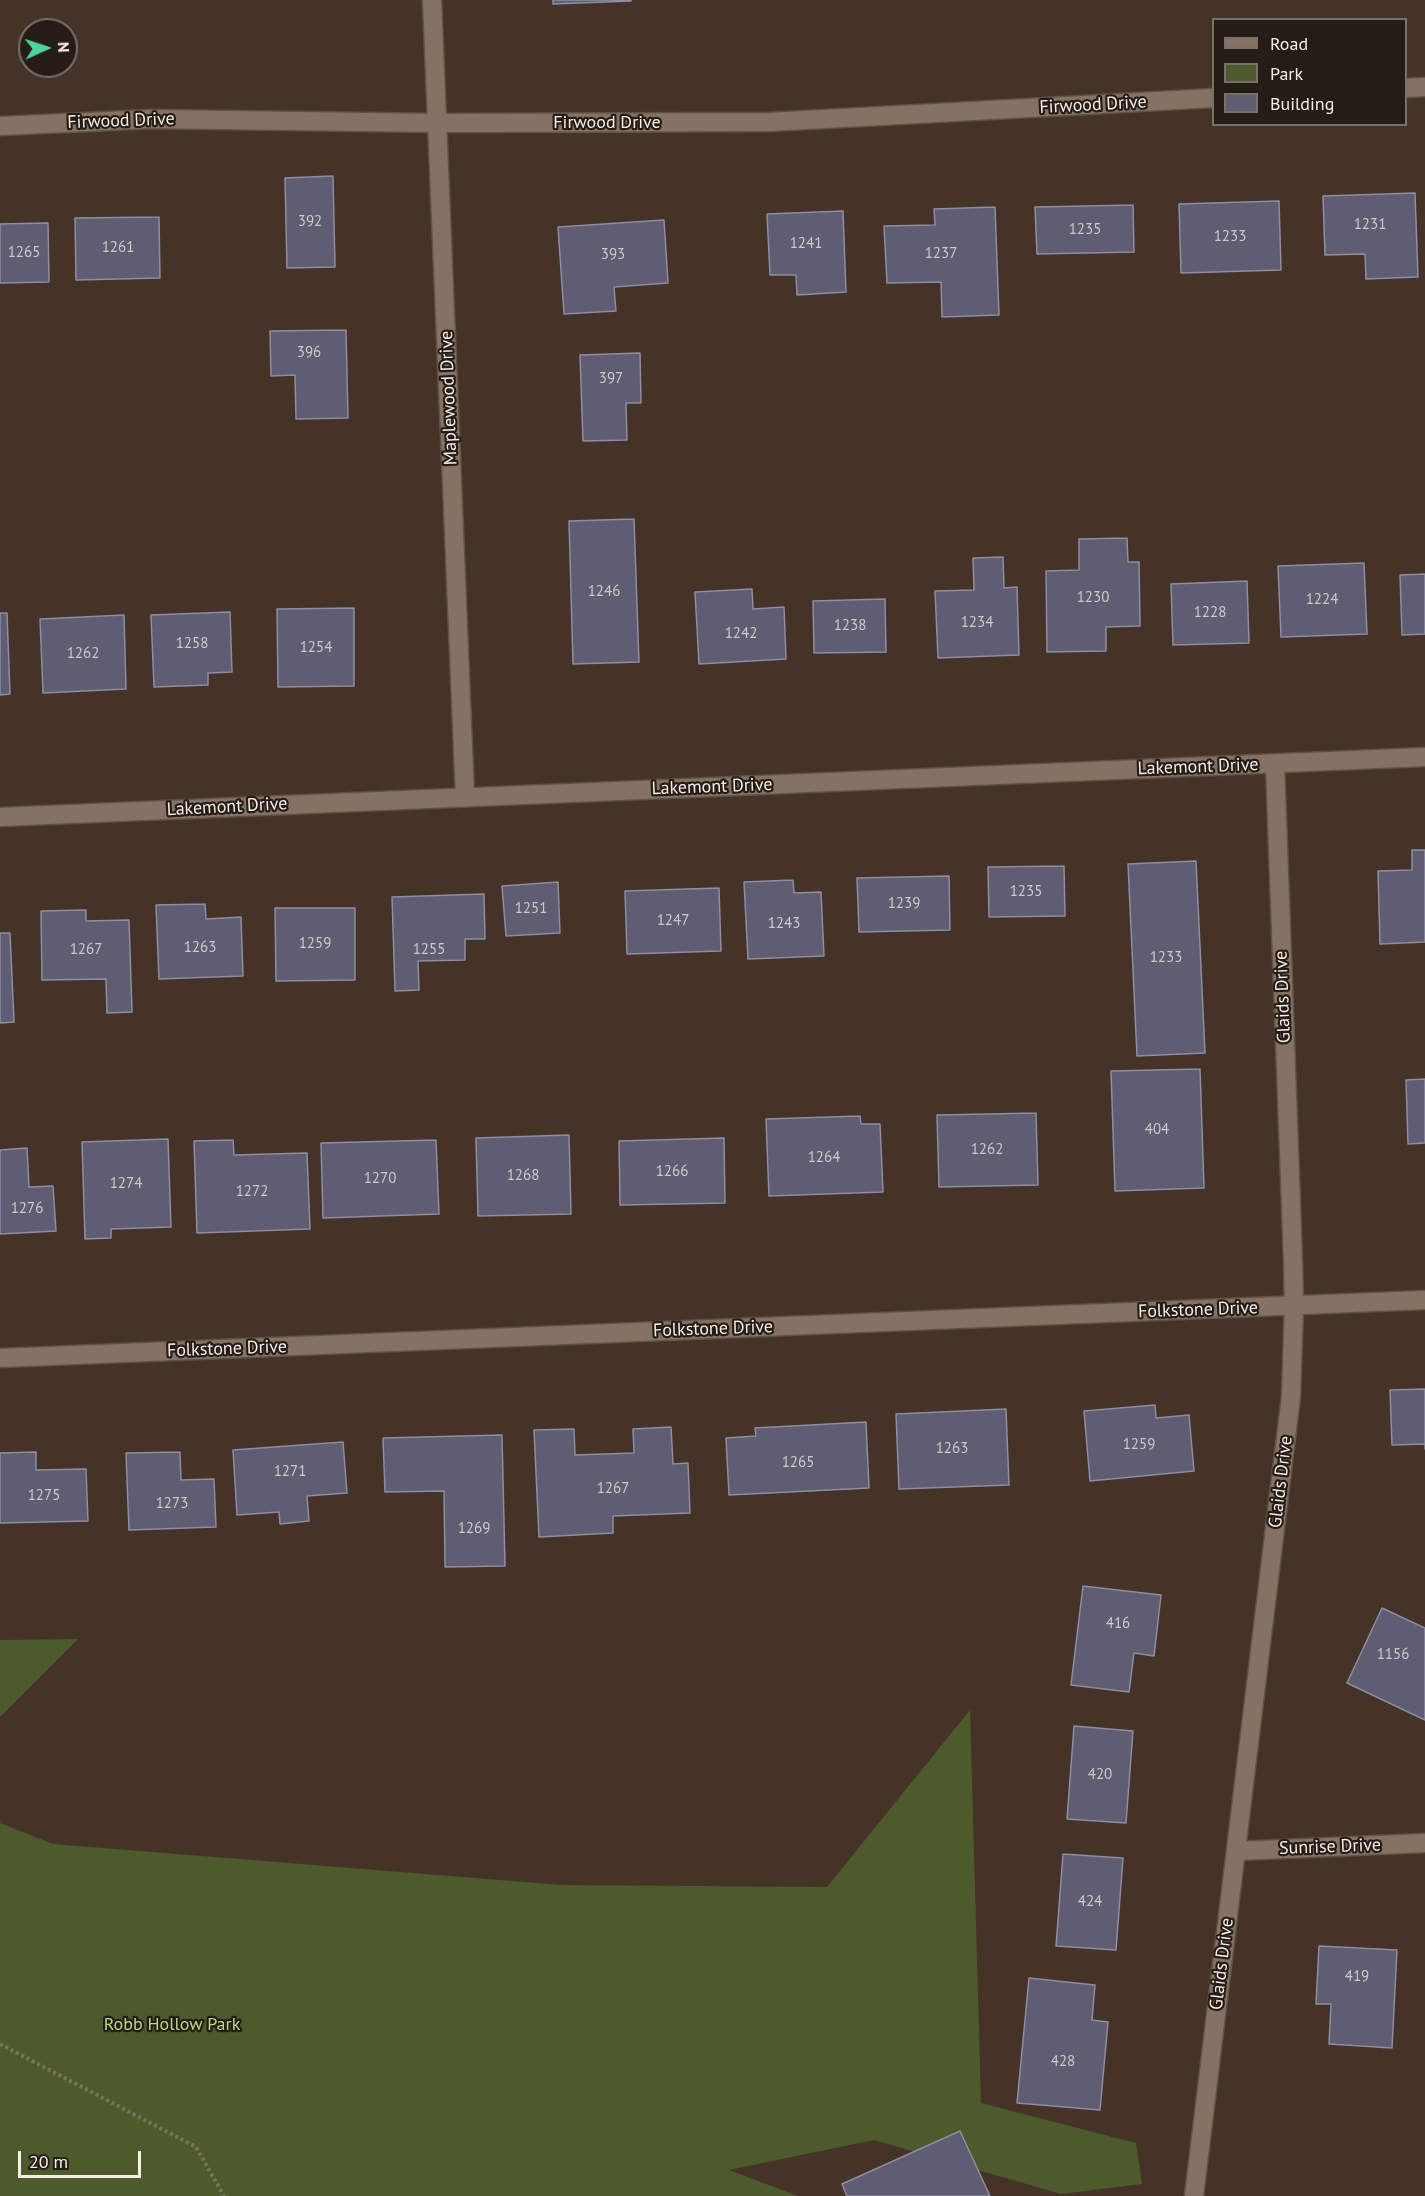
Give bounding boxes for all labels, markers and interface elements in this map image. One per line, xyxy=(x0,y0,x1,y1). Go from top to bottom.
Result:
north arrow xyxy=(18,18,78,78)
legend xyxy=(1212,18,1407,126)
text: Road xyxy=(1270,32,1308,55)
text: N xyxy=(54,41,74,53)
text: Park xyxy=(1270,62,1303,85)
street label: Firwood Drive xyxy=(1039,91,1147,119)
text: Building xyxy=(1270,92,1334,115)
street label: Firwood Drive xyxy=(67,108,175,134)
street label: Firwood Drive xyxy=(553,112,661,134)
house number: 392 xyxy=(298,213,322,231)
house number: 1231 xyxy=(1354,216,1386,234)
house number: 1235 xyxy=(1069,221,1101,239)
house number: 1233 xyxy=(1214,228,1246,246)
house number: 1241 xyxy=(790,235,822,253)
house number: 1261 xyxy=(102,239,134,257)
house number: 1265 xyxy=(8,244,40,262)
house number: 1237 xyxy=(925,245,957,263)
house number: 393 xyxy=(601,246,625,264)
street label: Maplewood Drive xyxy=(436,331,462,465)
house number: 396 xyxy=(297,344,321,362)
house number: 397 xyxy=(599,370,623,388)
house number: 1246 xyxy=(588,583,620,601)
house number: 1230 xyxy=(1077,589,1109,607)
house number: 1224 xyxy=(1306,591,1338,609)
house number: 1228 xyxy=(1194,604,1226,622)
house number: 1234 xyxy=(961,614,993,632)
house number: 1238 xyxy=(834,617,866,635)
house number: 1242 xyxy=(725,625,757,643)
house number: 1258 xyxy=(176,635,208,653)
house number: 1254 xyxy=(300,639,332,657)
house number: 1262 xyxy=(67,645,99,663)
street label: Lakemont Drive xyxy=(1137,754,1259,780)
street label: Lakemont Drive xyxy=(651,774,773,800)
street label: Lakemont Drive xyxy=(166,793,288,821)
house number: 1235 xyxy=(1010,883,1042,901)
house number: 1239 xyxy=(888,895,920,913)
house number: 1251 xyxy=(515,900,547,918)
house number: 1247 xyxy=(657,912,689,930)
house number: 1243 xyxy=(768,915,800,933)
house number: 1259 xyxy=(299,935,331,953)
house number: 1263 xyxy=(184,939,216,957)
house number: 1267 xyxy=(70,941,102,959)
house number: 1255 xyxy=(413,941,445,959)
house number: 1233 xyxy=(1150,949,1182,967)
street label: Glaids Drive xyxy=(1271,950,1295,1044)
house number: 404 xyxy=(1145,1121,1169,1139)
house number: 1262 xyxy=(971,1141,1003,1159)
house number: 1264 xyxy=(808,1149,840,1167)
house number: 1266 xyxy=(656,1163,688,1181)
house number: 1268 xyxy=(507,1167,539,1185)
house number: 1270 xyxy=(364,1170,396,1188)
house number: 1274 xyxy=(110,1175,142,1193)
house number: 1272 xyxy=(236,1183,268,1201)
house number: 1276 xyxy=(11,1200,43,1218)
street label: Folkstone Drive xyxy=(1138,1297,1258,1323)
street label: Folkstone Drive xyxy=(653,1316,773,1342)
street label: Folkstone Drive xyxy=(167,1336,287,1362)
street label: Glaids Drive xyxy=(1265,1435,1297,1529)
house number: 1259 xyxy=(1123,1436,1155,1454)
house number: 1263 xyxy=(936,1440,968,1458)
house number: 1265 xyxy=(782,1454,814,1472)
house number: 1271 xyxy=(274,1463,306,1481)
house number: 1267 xyxy=(597,1480,629,1498)
house number: 1275 xyxy=(28,1487,60,1505)
house number: 1273 xyxy=(156,1495,188,1513)
house number: 1269 xyxy=(458,1520,490,1538)
house number: 416 xyxy=(1106,1615,1130,1633)
house number: 1156 xyxy=(1377,1646,1409,1664)
house number: 420 xyxy=(1088,1766,1112,1784)
street label: Sunrise Drive xyxy=(1279,1834,1381,1860)
house number: 424 xyxy=(1078,1893,1102,1911)
street label: Glaids Drive xyxy=(1206,1917,1238,2011)
house number: 419 xyxy=(1345,1968,1369,1986)
park label: Robb Hollow Park xyxy=(104,2014,240,2036)
house number: 428 xyxy=(1051,2053,1075,2071)
scale bar xyxy=(21,2139,144,2177)
text: 20 m xyxy=(29,2150,68,2173)

